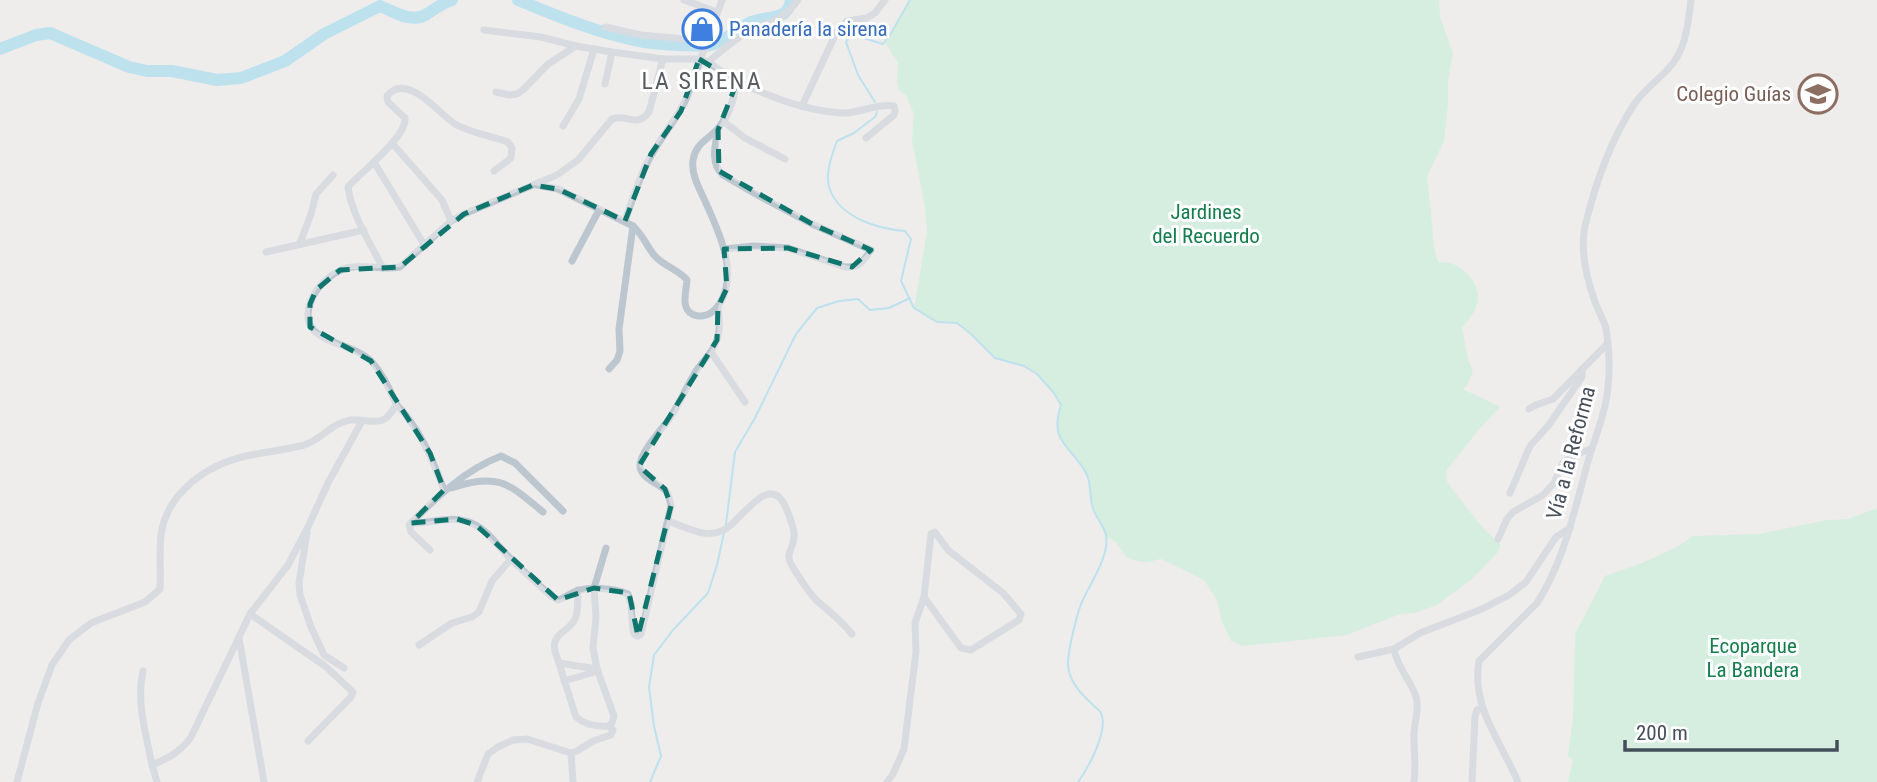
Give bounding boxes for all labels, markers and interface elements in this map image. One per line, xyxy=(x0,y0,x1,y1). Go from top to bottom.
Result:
shop icon: Panadería la sirena xyxy=(681,8,723,50)
place label: Panadería la sirena xyxy=(729,17,888,41)
district label: LA SIRENA xyxy=(641,67,763,95)
school or university icon: Colegio Guías xyxy=(1797,73,1839,115)
place label: Colegio Guías xyxy=(1676,82,1791,106)
park label: Jardines del Recuerdo xyxy=(1152,200,1260,248)
street label: Vía a la Reforma xyxy=(1542,384,1600,522)
park label: Ecoparque La Bandera xyxy=(1707,634,1799,682)
scale bar xyxy=(1625,708,1837,752)
text: 200 m xyxy=(1636,721,1688,745)

